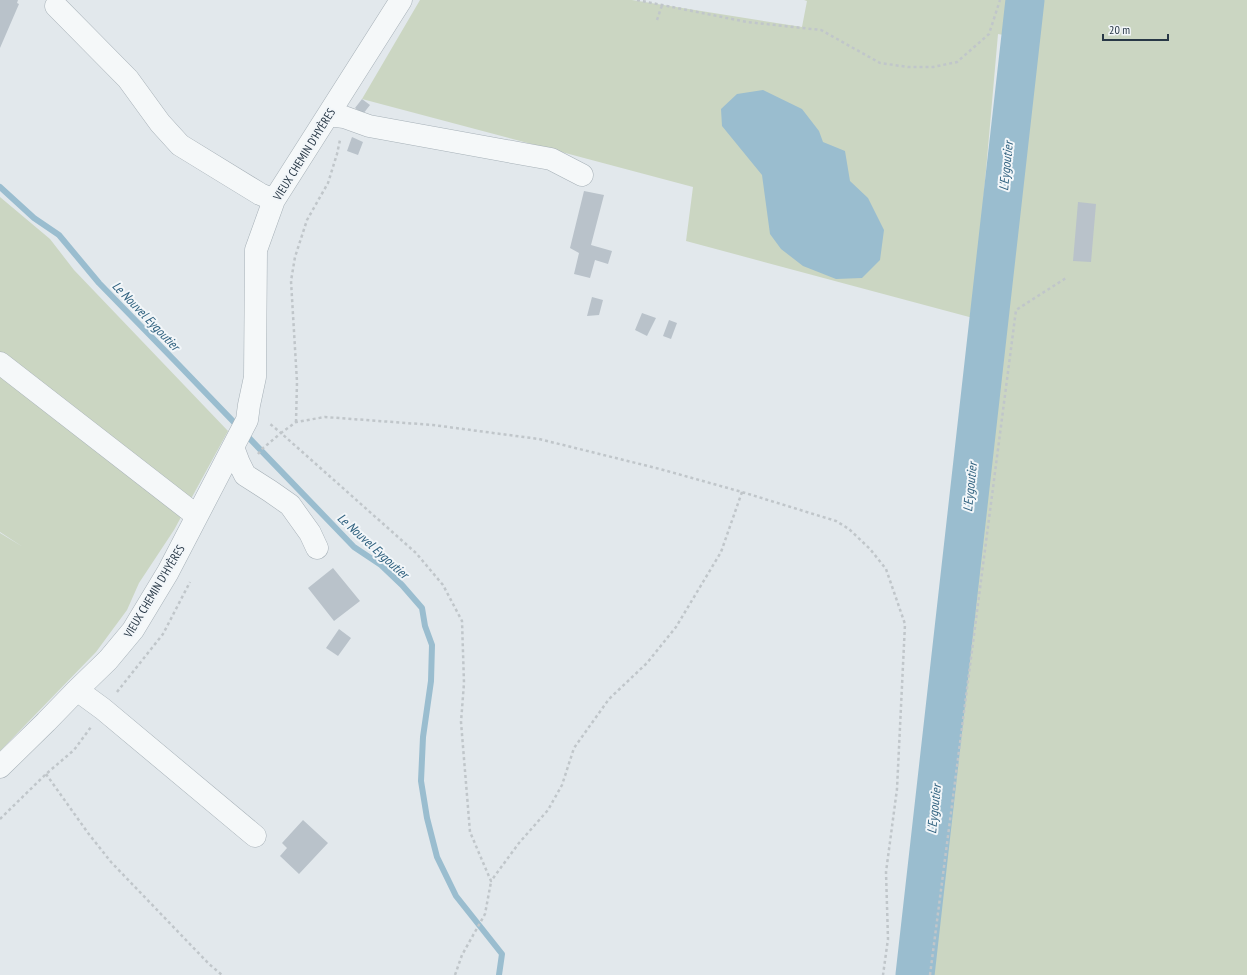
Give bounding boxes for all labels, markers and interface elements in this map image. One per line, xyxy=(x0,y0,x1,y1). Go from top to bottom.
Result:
scale bar xyxy=(1103,16,1168,42)
text: 20 m xyxy=(1109,22,1130,37)
street label: VIEUX CHEMIN D'HYÈRES xyxy=(269,105,338,204)
water label: L'Eygoutier xyxy=(995,138,1017,191)
water label: Le Nouvel Eygoutier xyxy=(109,278,185,356)
water label: L'Eygoutier xyxy=(959,459,981,512)
water label: Le Nouvel Eygoutier xyxy=(334,510,414,584)
street label: VIEUX CHEMIN D'HYÈRES xyxy=(120,542,188,641)
water label: L'Eygoutier xyxy=(923,781,945,834)

